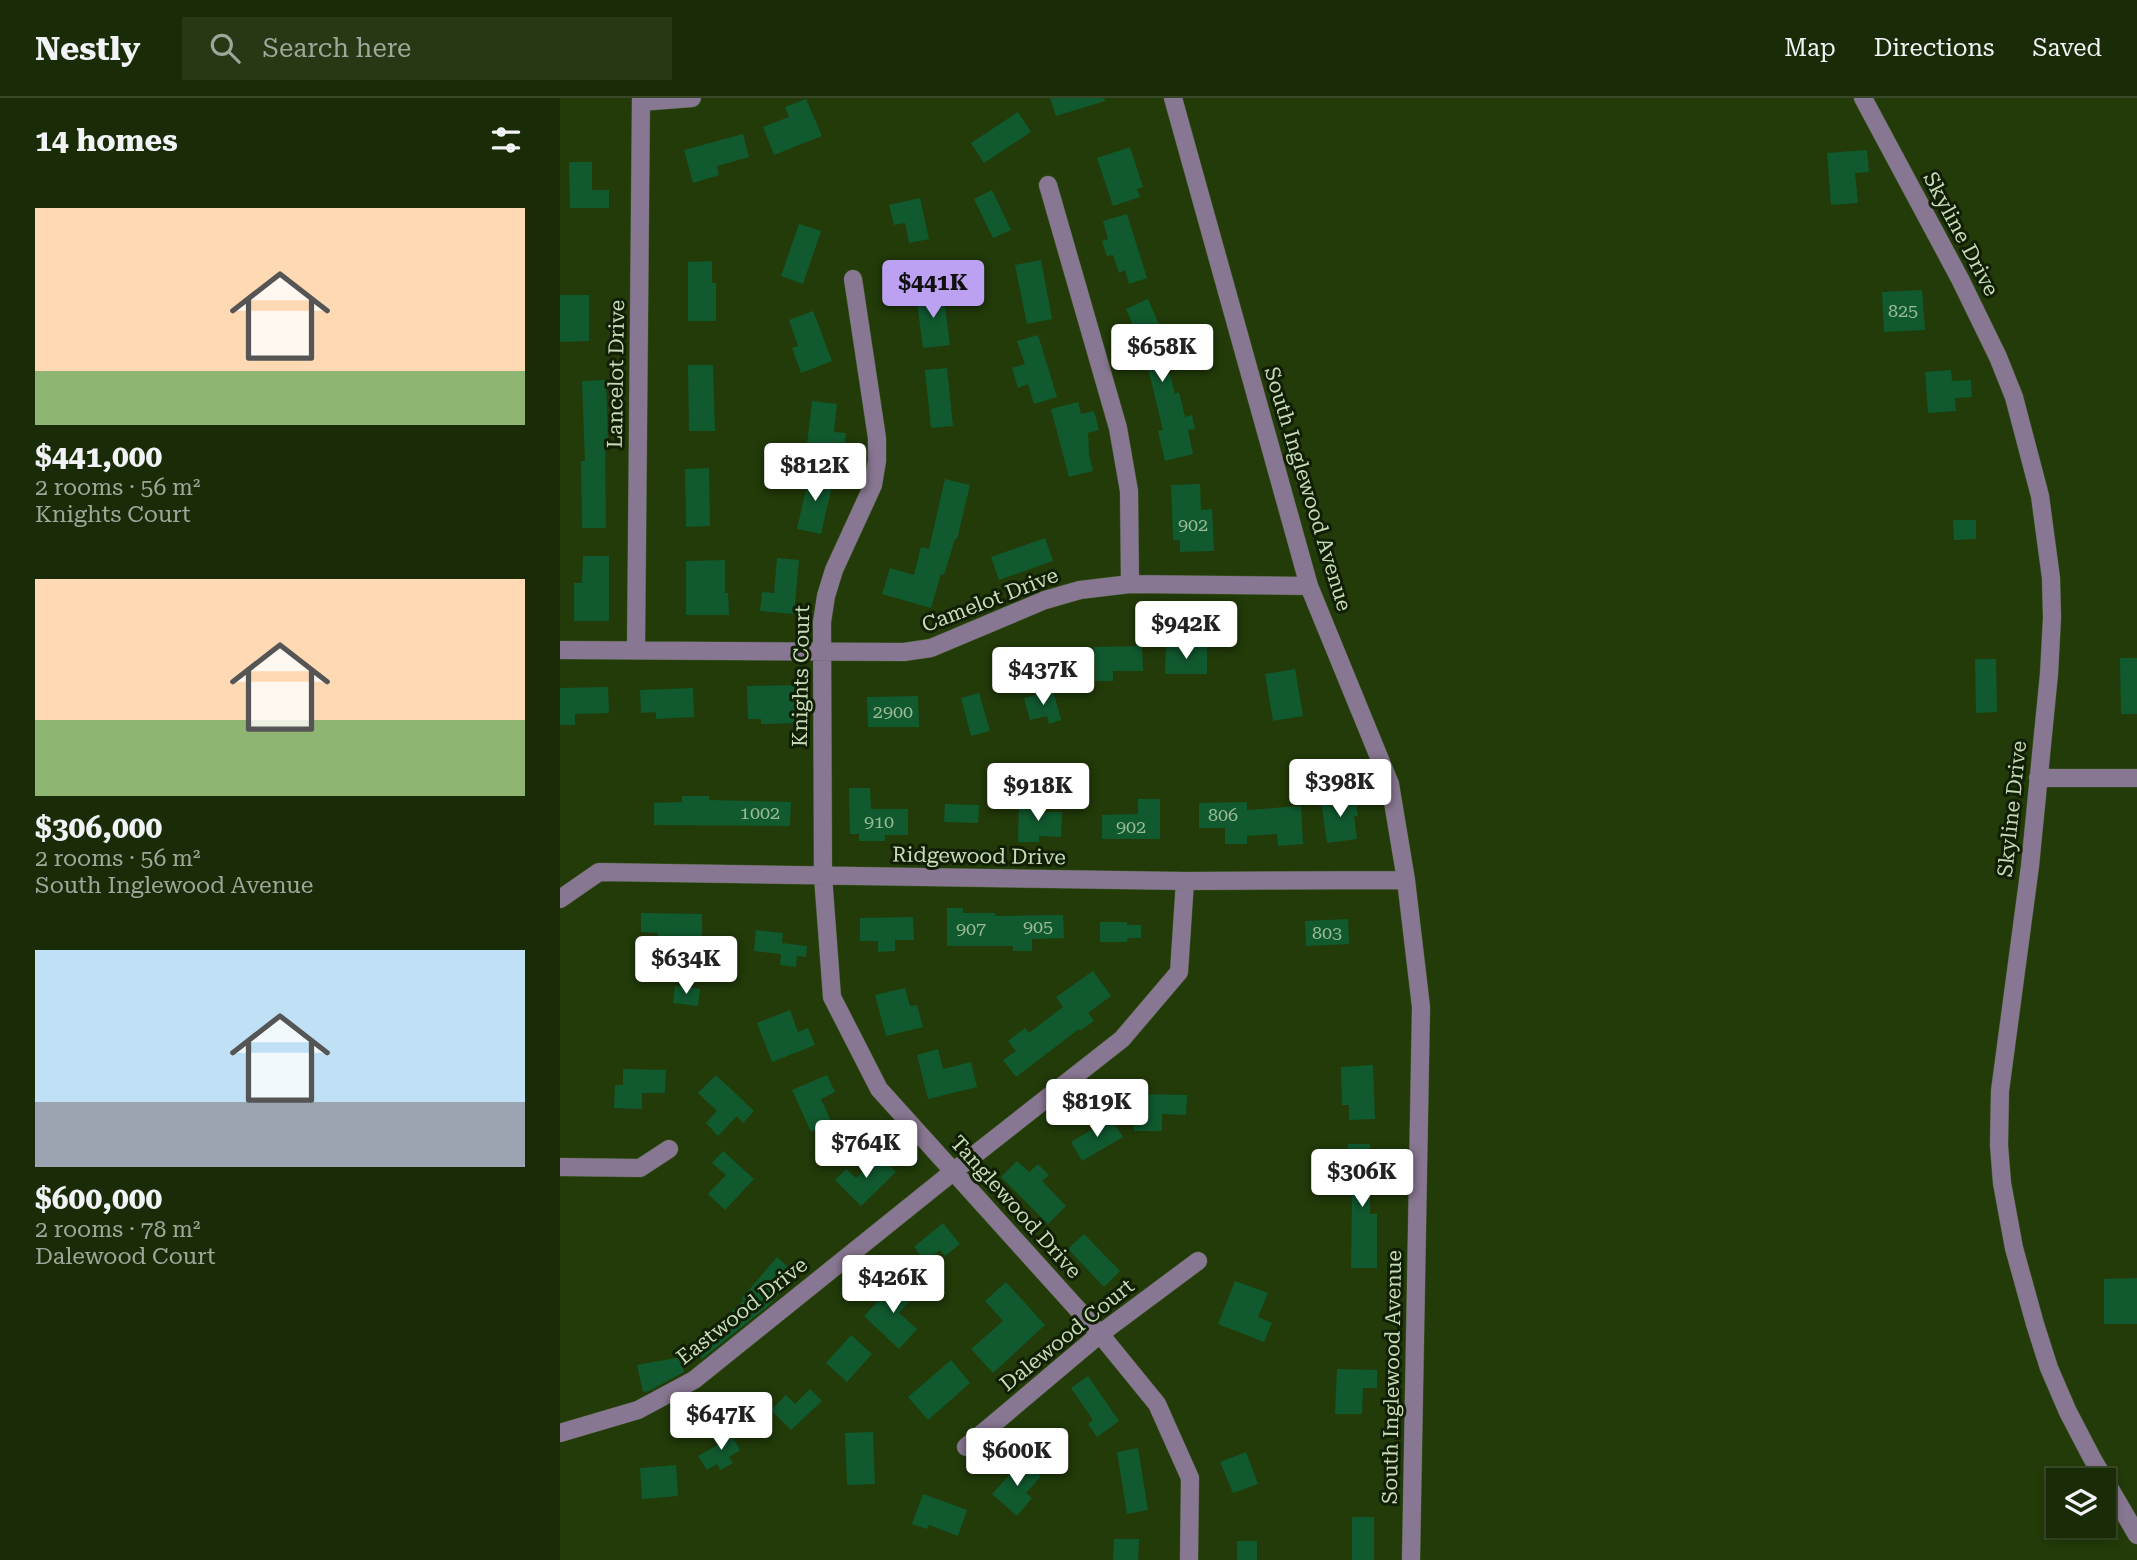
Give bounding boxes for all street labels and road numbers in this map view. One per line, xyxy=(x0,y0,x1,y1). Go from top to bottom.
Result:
street label: Skyline Drive xyxy=(1918,168,2004,300)
street label: Lancelot Drive xyxy=(603,300,629,448)
street label: South Inglewood Avenue xyxy=(1259,364,1357,614)
street label: Camelot Drive xyxy=(918,563,1062,637)
street label: Knights Court xyxy=(788,605,814,747)
street label: Skyline Drive xyxy=(1993,740,2031,878)
street label: Ridgewood Drive xyxy=(892,842,1066,870)
street label: Tanglewood Drive xyxy=(946,1131,1086,1283)
street label: South Inglewood Avenue xyxy=(1378,1250,1406,1504)
street label: Eastwood Drive xyxy=(672,1253,812,1369)
street label: Dalewood Court xyxy=(995,1274,1139,1396)

